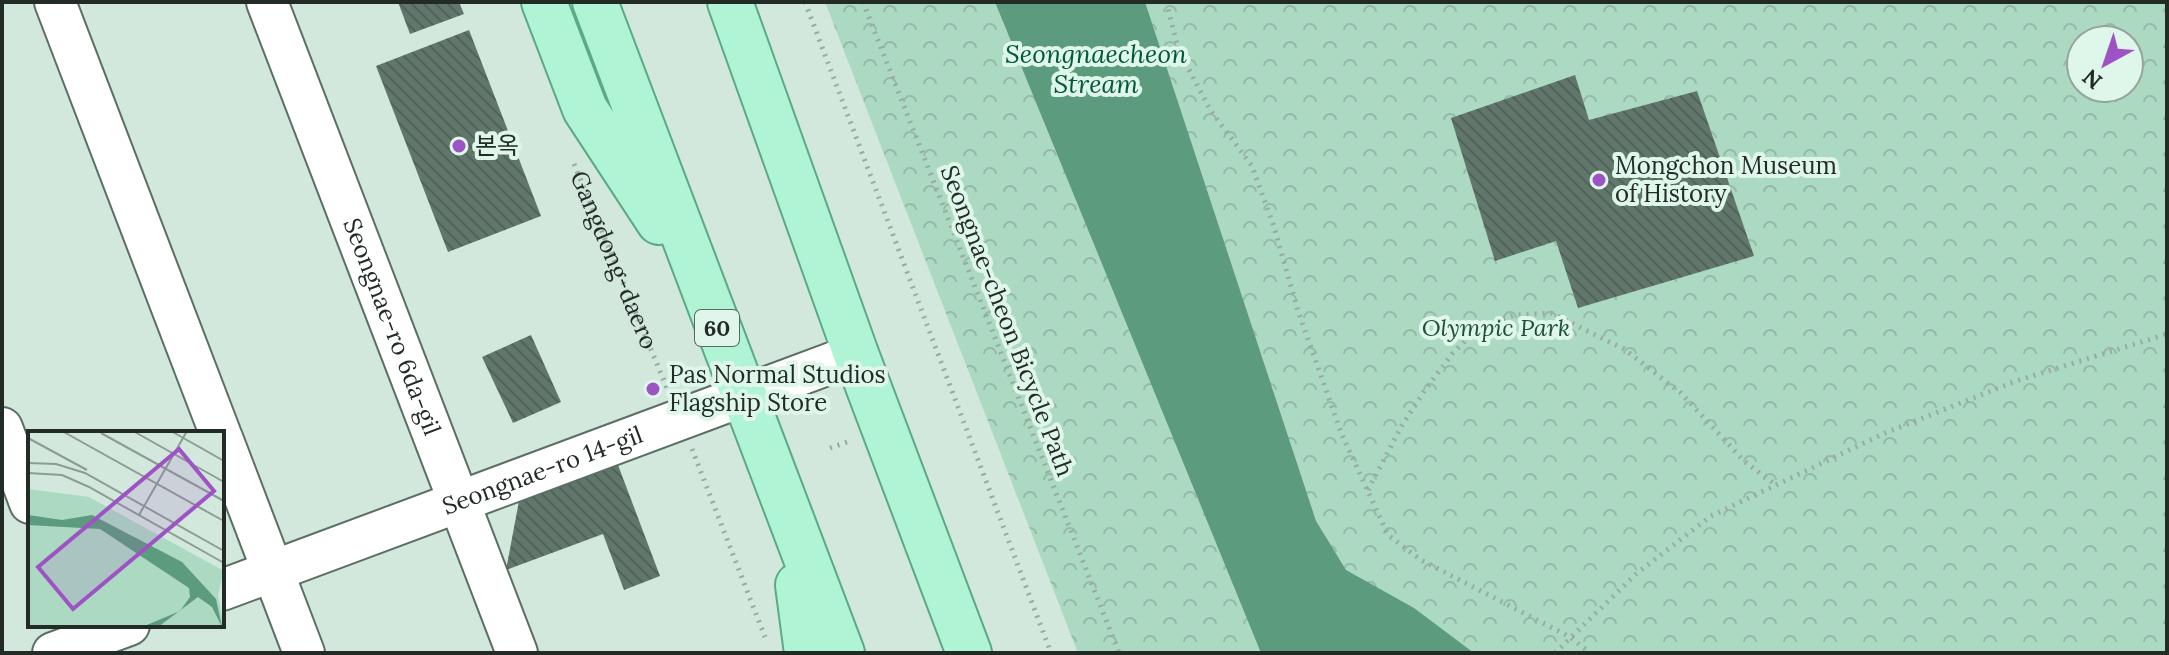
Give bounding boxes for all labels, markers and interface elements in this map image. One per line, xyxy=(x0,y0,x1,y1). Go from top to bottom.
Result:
north arrow xyxy=(2065,24,2145,104)
water label: Seongnaecheon Stream xyxy=(1005,37,1187,100)
text: N xyxy=(2077,63,2108,96)
place label: 본옥 xyxy=(475,130,519,161)
marker: 본옥 xyxy=(450,137,468,155)
place label: Mongchon Museum of History xyxy=(1615,150,1837,209)
street label: Seongnae-cheon Bicycle Path xyxy=(934,161,1081,481)
street label: Gangdong-daero xyxy=(564,166,665,354)
marker: Mongchon Museum of History xyxy=(1590,171,1608,189)
street label: Seongnae-ro 6da-gil xyxy=(336,214,448,440)
road number: 60 xyxy=(695,310,739,346)
park label: Olympic Park xyxy=(1422,312,1570,343)
place label: Pas Normal Studios Flagship Store xyxy=(669,359,886,418)
marker: Pas Normal Studios Flagship Store xyxy=(644,380,662,398)
street label: Seongnae-ro 14-gil xyxy=(438,419,647,522)
inset map xyxy=(28,431,224,627)

